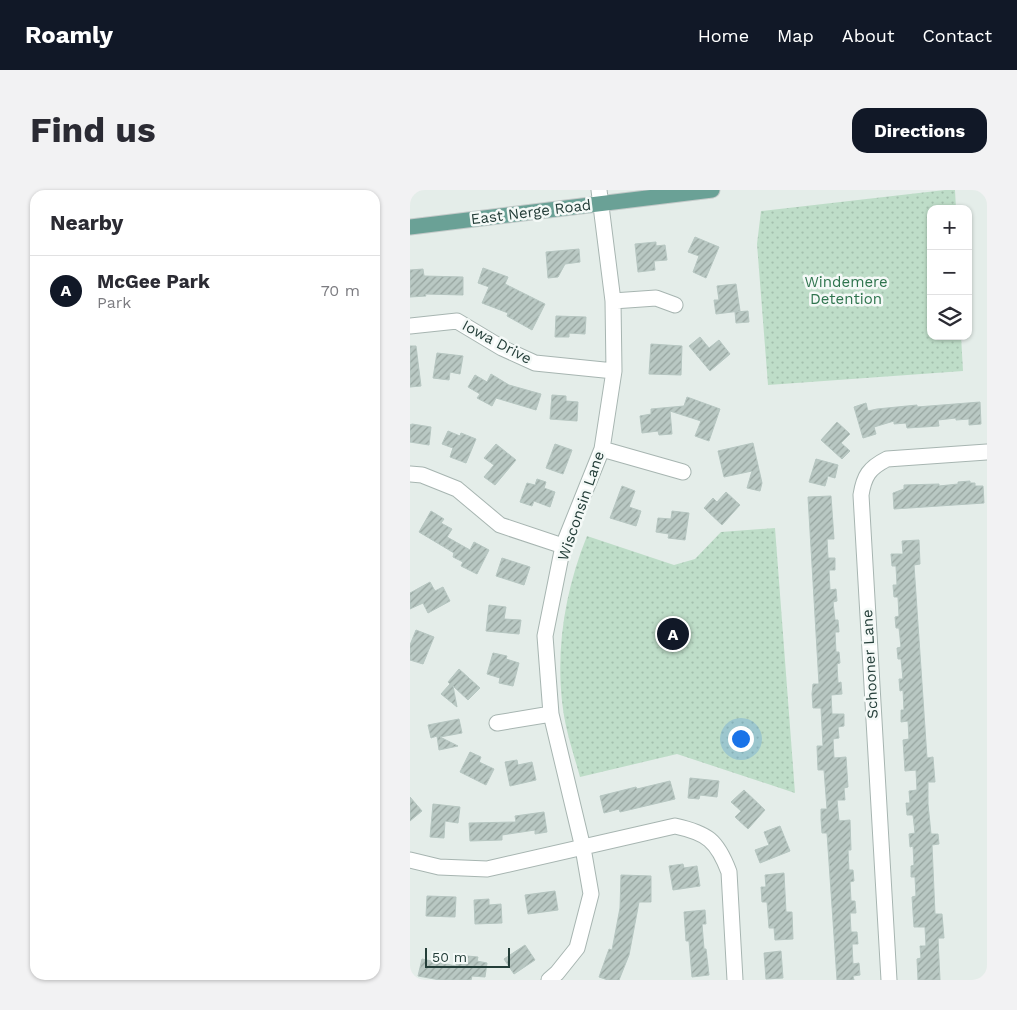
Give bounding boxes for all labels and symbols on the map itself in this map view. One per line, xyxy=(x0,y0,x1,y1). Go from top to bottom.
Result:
street label: East Nerge Road xyxy=(470,196,592,228)
park label: Windemere Detention xyxy=(804,273,888,308)
street label: Iowa Drive xyxy=(459,316,535,368)
street label: Wisconsin Lane xyxy=(554,449,608,563)
street label: Schooner Lane xyxy=(858,609,882,719)
pin: A xyxy=(657,615,689,653)
your location xyxy=(728,726,754,752)
scale bar xyxy=(425,945,510,968)

